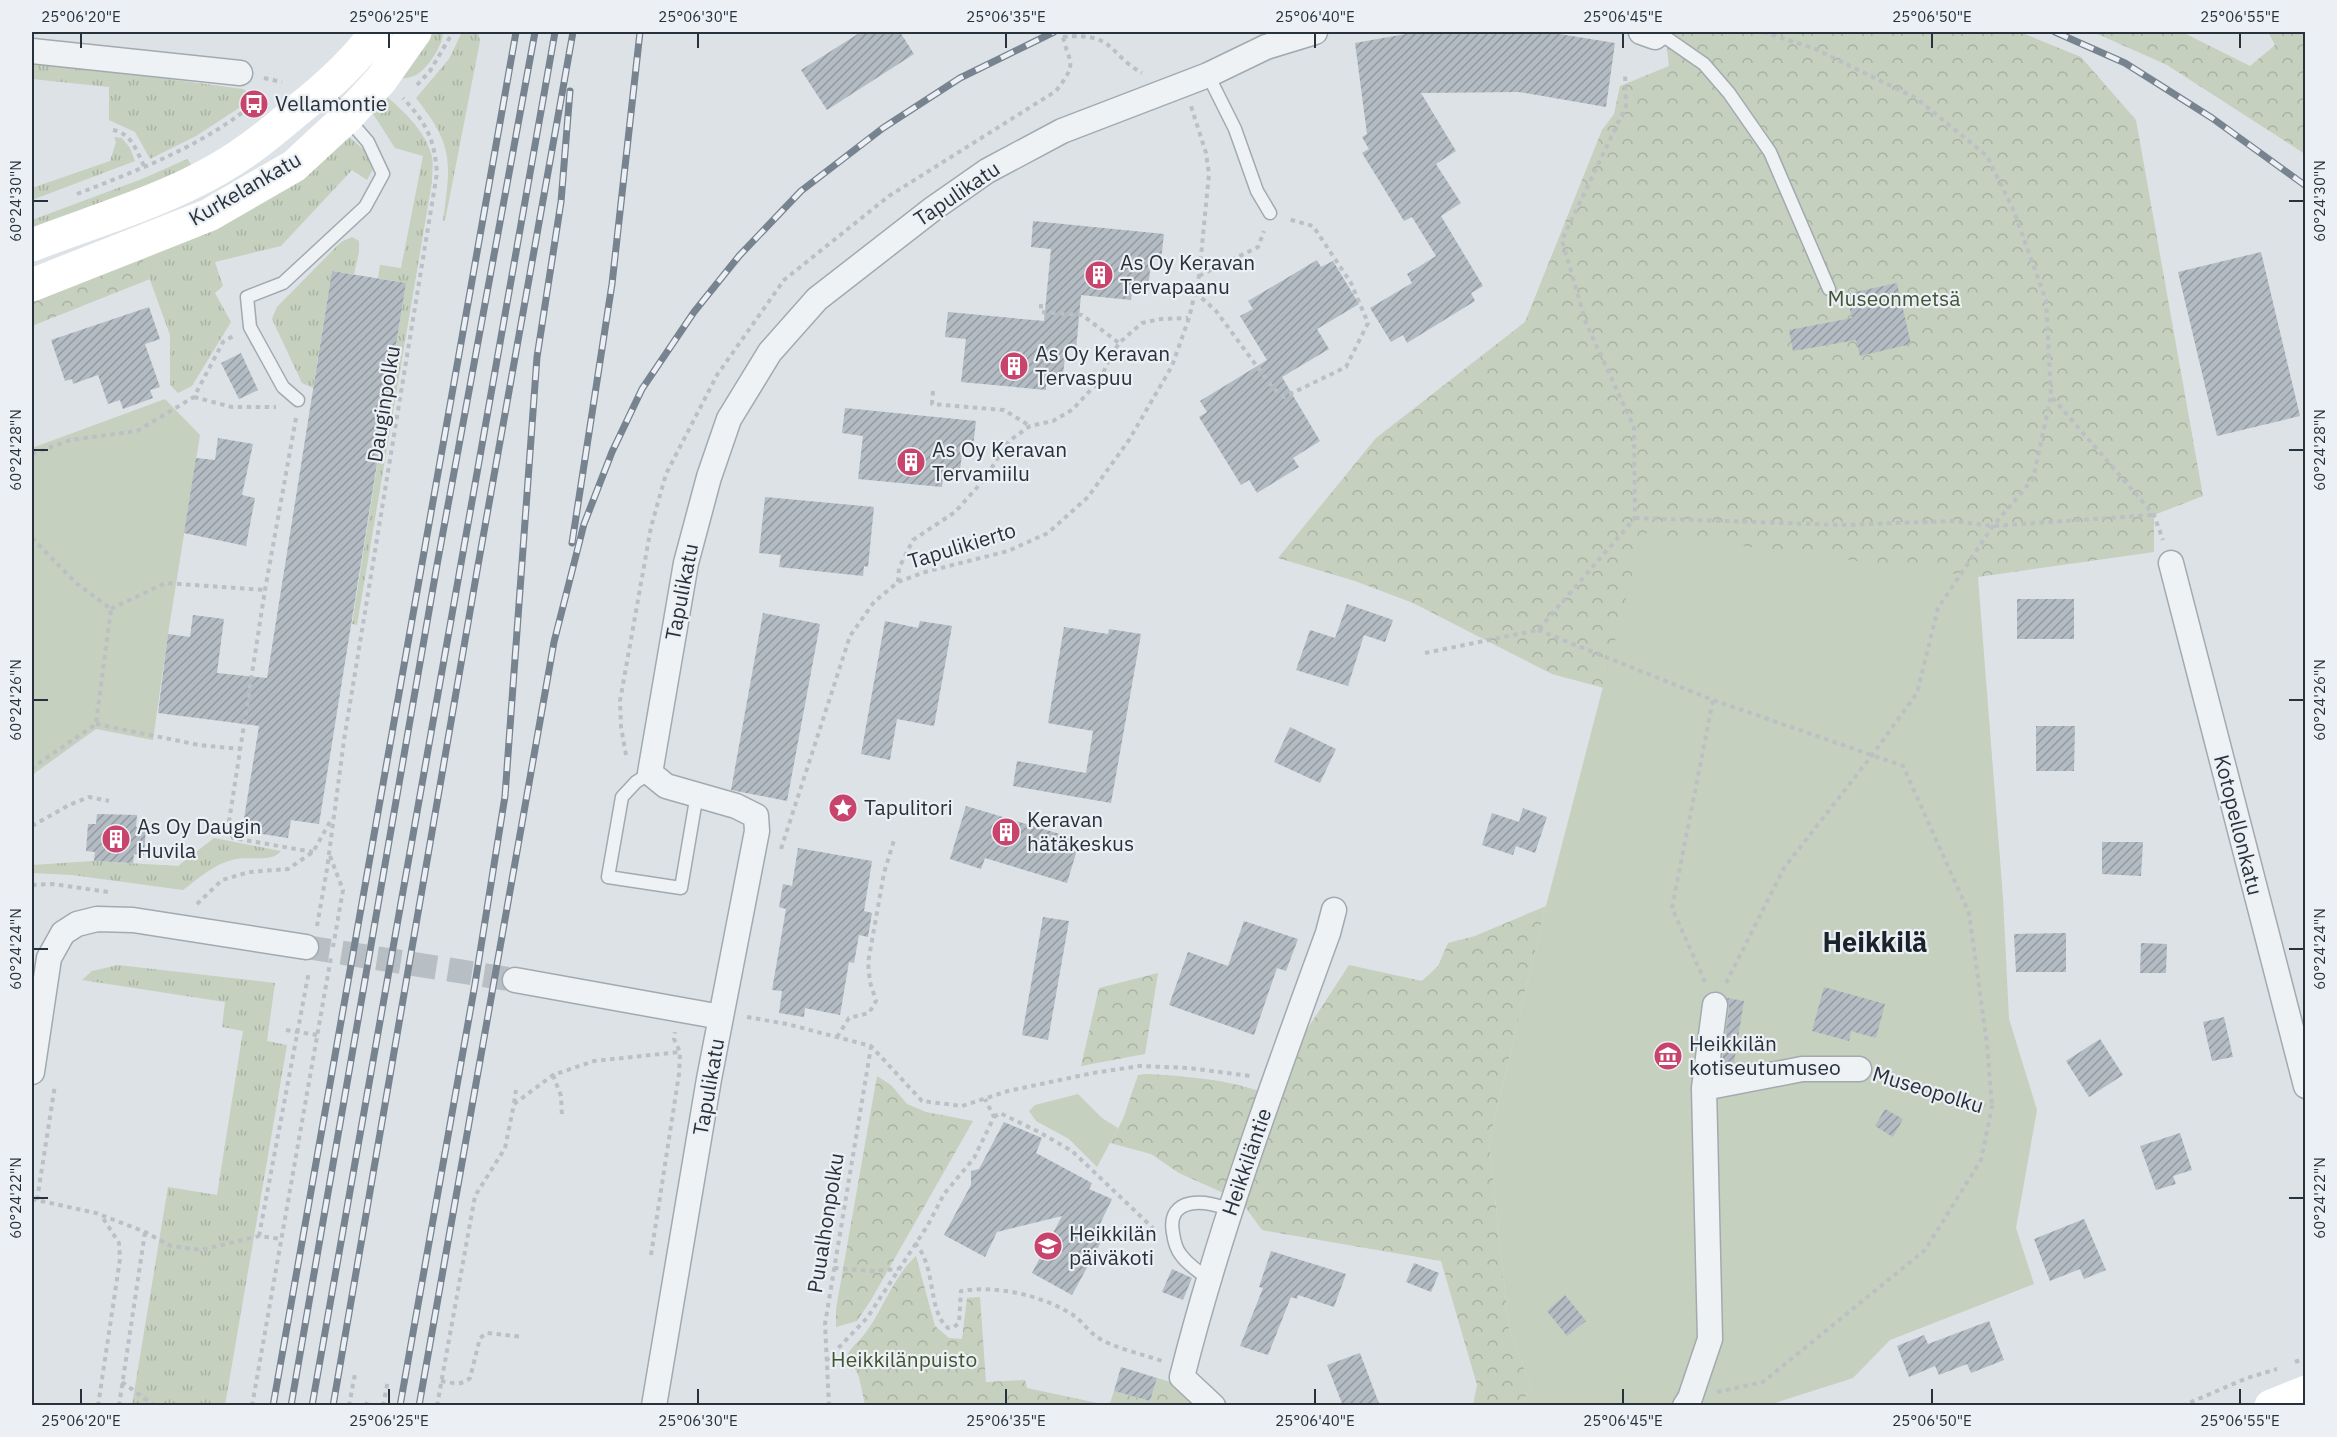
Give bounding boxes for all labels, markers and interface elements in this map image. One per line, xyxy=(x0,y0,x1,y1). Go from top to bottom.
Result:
text: 25°06'20"E xyxy=(41,7,121,26)
text: 25°06'25"E xyxy=(349,7,429,26)
text: 25°06'30"E xyxy=(658,7,738,26)
text: 25°06'35"E xyxy=(966,7,1046,26)
text: 25°06'40"E xyxy=(1275,7,1355,26)
text: 25°06'45"E xyxy=(1583,7,1663,26)
text: 25°06'50"E xyxy=(1892,7,1972,26)
text: 25°06'55"E xyxy=(2200,7,2280,26)
bus stop icon: Vellamontie xyxy=(238,88,270,120)
place label: Vellamontie xyxy=(275,89,387,117)
street label: Kurkelankatu xyxy=(183,145,306,232)
street label: Tapulikatu xyxy=(908,154,1005,232)
text: 60°24'30"N xyxy=(6,160,25,242)
text: 60°24'30"N xyxy=(2310,160,2329,242)
place label: As Oy Keravan Tervapaanu xyxy=(1120,248,1255,300)
building icon: As Oy Keravan Tervapaanu xyxy=(1083,259,1115,291)
park label: Museonmetsä xyxy=(1827,284,1961,312)
place label: As Oy Keravan Tervaspuu xyxy=(1035,339,1170,391)
street label: Dauginpolku xyxy=(360,343,406,464)
building icon: As Oy Keravan Tervaspuu xyxy=(998,350,1030,382)
text: 60°24'28"N xyxy=(6,409,25,491)
text: 60°24'28"N xyxy=(2310,409,2329,491)
place label: As Oy Keravan Tervamiilu xyxy=(932,435,1067,487)
building icon: As Oy Keravan Tervamiilu xyxy=(895,446,927,478)
street label: Tapulikierto xyxy=(904,515,1019,575)
street label: Tapulikatu xyxy=(658,541,704,643)
text: 60°24'26"N xyxy=(6,659,25,741)
text: 60°24'26"N xyxy=(2310,659,2329,741)
street label: Kotopellonkatu xyxy=(2208,752,2270,898)
place icon: Tapulitori xyxy=(827,792,859,824)
place label: Tapulitori xyxy=(864,793,953,821)
place label: Keravan hätäkeskus xyxy=(1027,805,1134,857)
place label: As Oy Daugin Huvila xyxy=(137,812,261,864)
building icon: Keravan hätäkeskus xyxy=(990,816,1022,848)
building icon: As Oy Daugin Huvila xyxy=(100,823,132,855)
text: 60°24'24"N xyxy=(6,908,25,990)
text: 60°24'24"N xyxy=(2310,908,2329,990)
district label: Heikkilä xyxy=(1823,924,1927,959)
place label: Heikkilän kotiseutumuseo xyxy=(1689,1029,1841,1081)
street label: Tapulikatu xyxy=(686,1036,730,1138)
museum icon: Heikkilän kotiseutumuseo xyxy=(1652,1040,1684,1072)
street label: Museopolku xyxy=(1869,1059,1987,1119)
street label: Heikkiläntie xyxy=(1215,1104,1278,1219)
street label: Puualhonpolku xyxy=(800,1151,850,1295)
text: 60°24'22"N xyxy=(6,1157,25,1239)
text: 60°24'22"N xyxy=(2310,1157,2329,1239)
place label: Heikkilän päiväkoti xyxy=(1069,1219,1157,1271)
school or university icon: Heikkilän päiväkoti xyxy=(1032,1230,1064,1262)
park label: Heikkilänpuisto xyxy=(831,1345,977,1373)
text: 25°06'20"E xyxy=(41,1411,121,1430)
text: 25°06'25"E xyxy=(349,1411,429,1430)
text: 25°06'30"E xyxy=(658,1411,738,1430)
text: 25°06'35"E xyxy=(966,1411,1046,1430)
text: 25°06'40"E xyxy=(1275,1411,1355,1430)
text: 25°06'45"E xyxy=(1583,1411,1663,1430)
text: 25°06'50"E xyxy=(1892,1411,1972,1430)
text: 25°06'55"E xyxy=(2200,1411,2280,1430)

